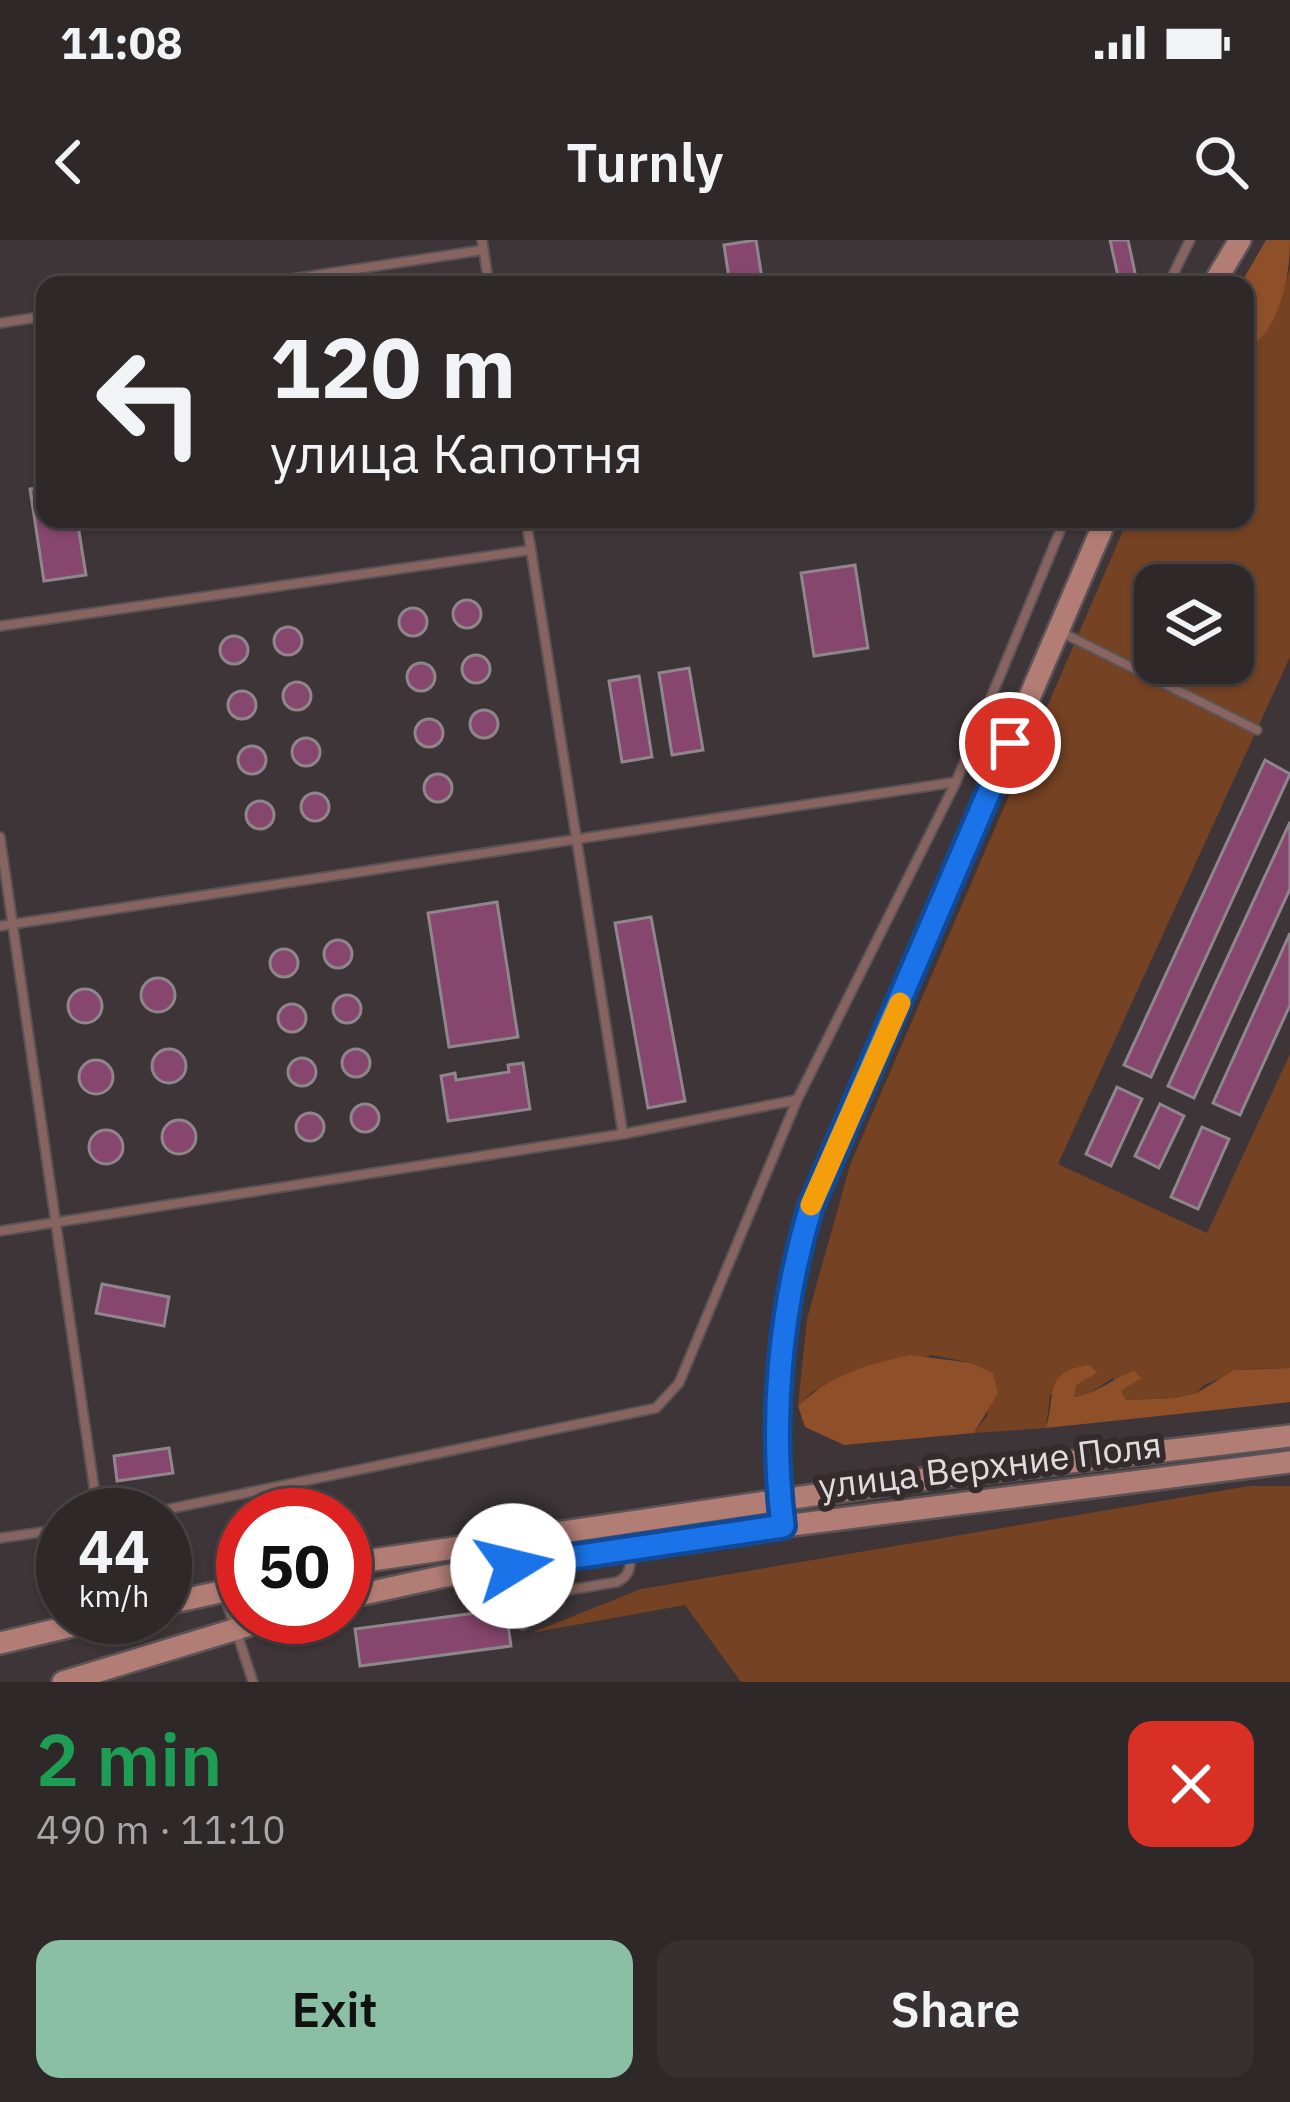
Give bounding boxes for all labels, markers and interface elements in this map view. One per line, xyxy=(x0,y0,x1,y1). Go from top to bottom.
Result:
text: 11:08 xyxy=(60,13,183,71)
text: Turnly xyxy=(566,127,724,197)
icon: back xyxy=(36,129,102,195)
icon: search xyxy=(1188,129,1254,195)
text: 120 m xyxy=(270,312,516,421)
icon: left xyxy=(72,324,228,480)
text: улица Капотня xyxy=(270,418,643,488)
map controls xyxy=(1134,564,1254,684)
button: layers xyxy=(1134,564,1254,684)
pin xyxy=(959,692,1061,794)
icon: arrive xyxy=(977,710,1043,776)
street label: улица Верхние Поля xyxy=(816,1420,1164,1509)
speed limit sign: 50 xyxy=(216,1488,372,1644)
position arrow xyxy=(450,1503,576,1629)
text: 44 xyxy=(78,1511,150,1590)
text: km/h xyxy=(79,1576,149,1615)
text: 2 min xyxy=(36,1712,222,1806)
button: close xyxy=(1128,1721,1254,1847)
text: 490 m · 11:10 xyxy=(36,1804,286,1855)
button: Exit xyxy=(36,1940,633,2078)
button: Share xyxy=(657,1940,1254,2078)

